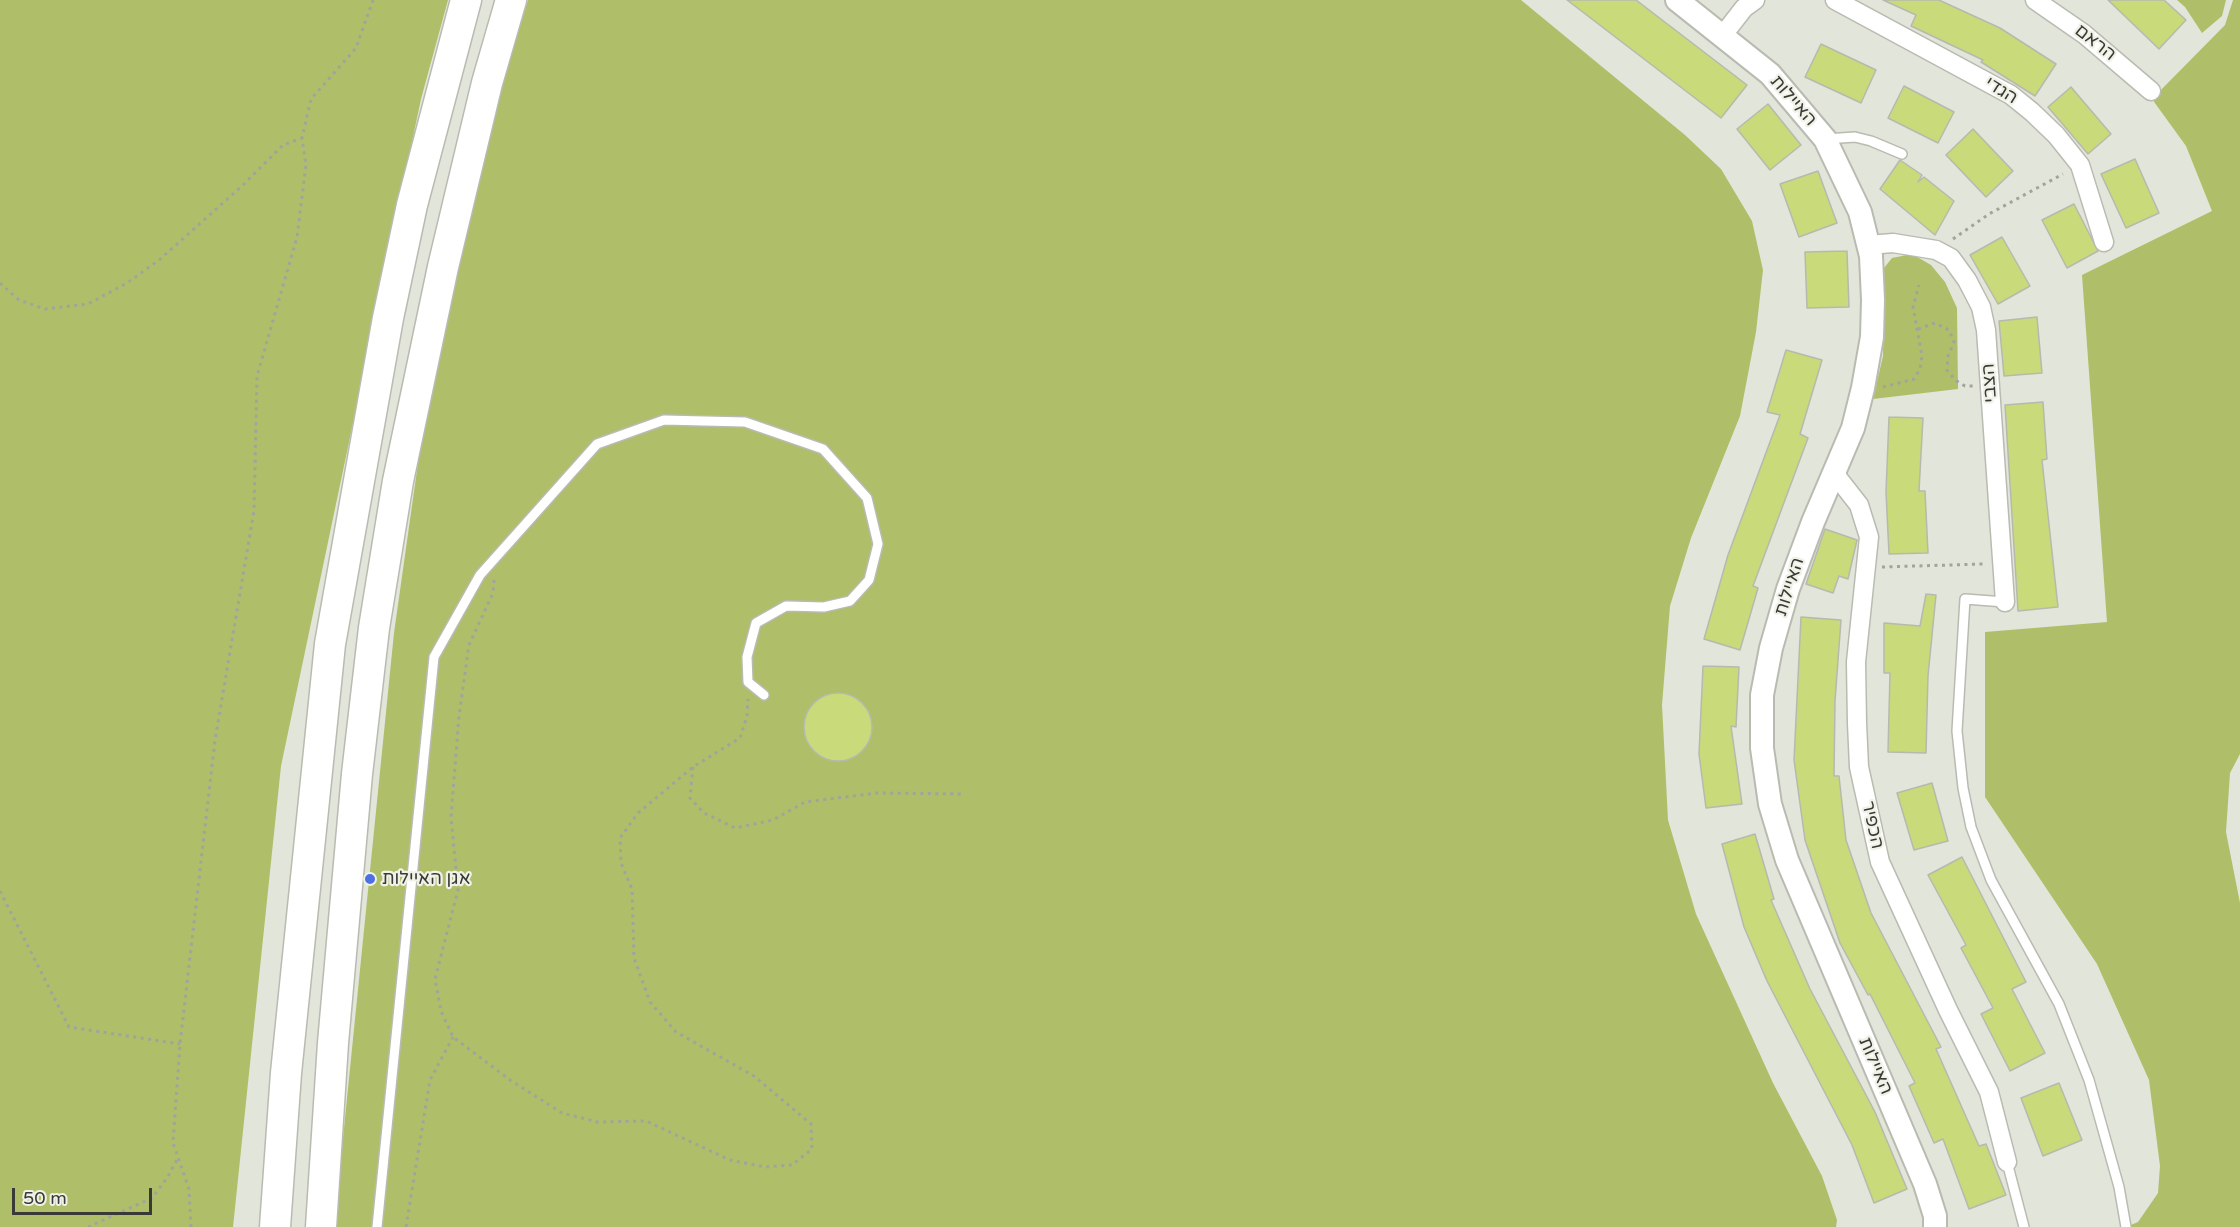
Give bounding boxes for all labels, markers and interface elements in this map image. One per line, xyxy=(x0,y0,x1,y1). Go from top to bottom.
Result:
street label: הראם xyxy=(2070,20,2120,66)
street label: האיילות xyxy=(1765,71,1821,131)
street label: הגדי xyxy=(1981,73,2021,109)
street label: הצבי xyxy=(1978,363,2002,403)
street label: האיילות xyxy=(1770,555,1810,619)
street label: הכפיר xyxy=(1856,799,1888,851)
place label: אגן האיילות xyxy=(382,868,471,890)
marker: אגן האיילות xyxy=(363,872,377,886)
street label: האיילות xyxy=(1853,1034,1897,1098)
scale bar xyxy=(15,1176,154,1214)
text: 50 m xyxy=(23,1187,67,1209)

